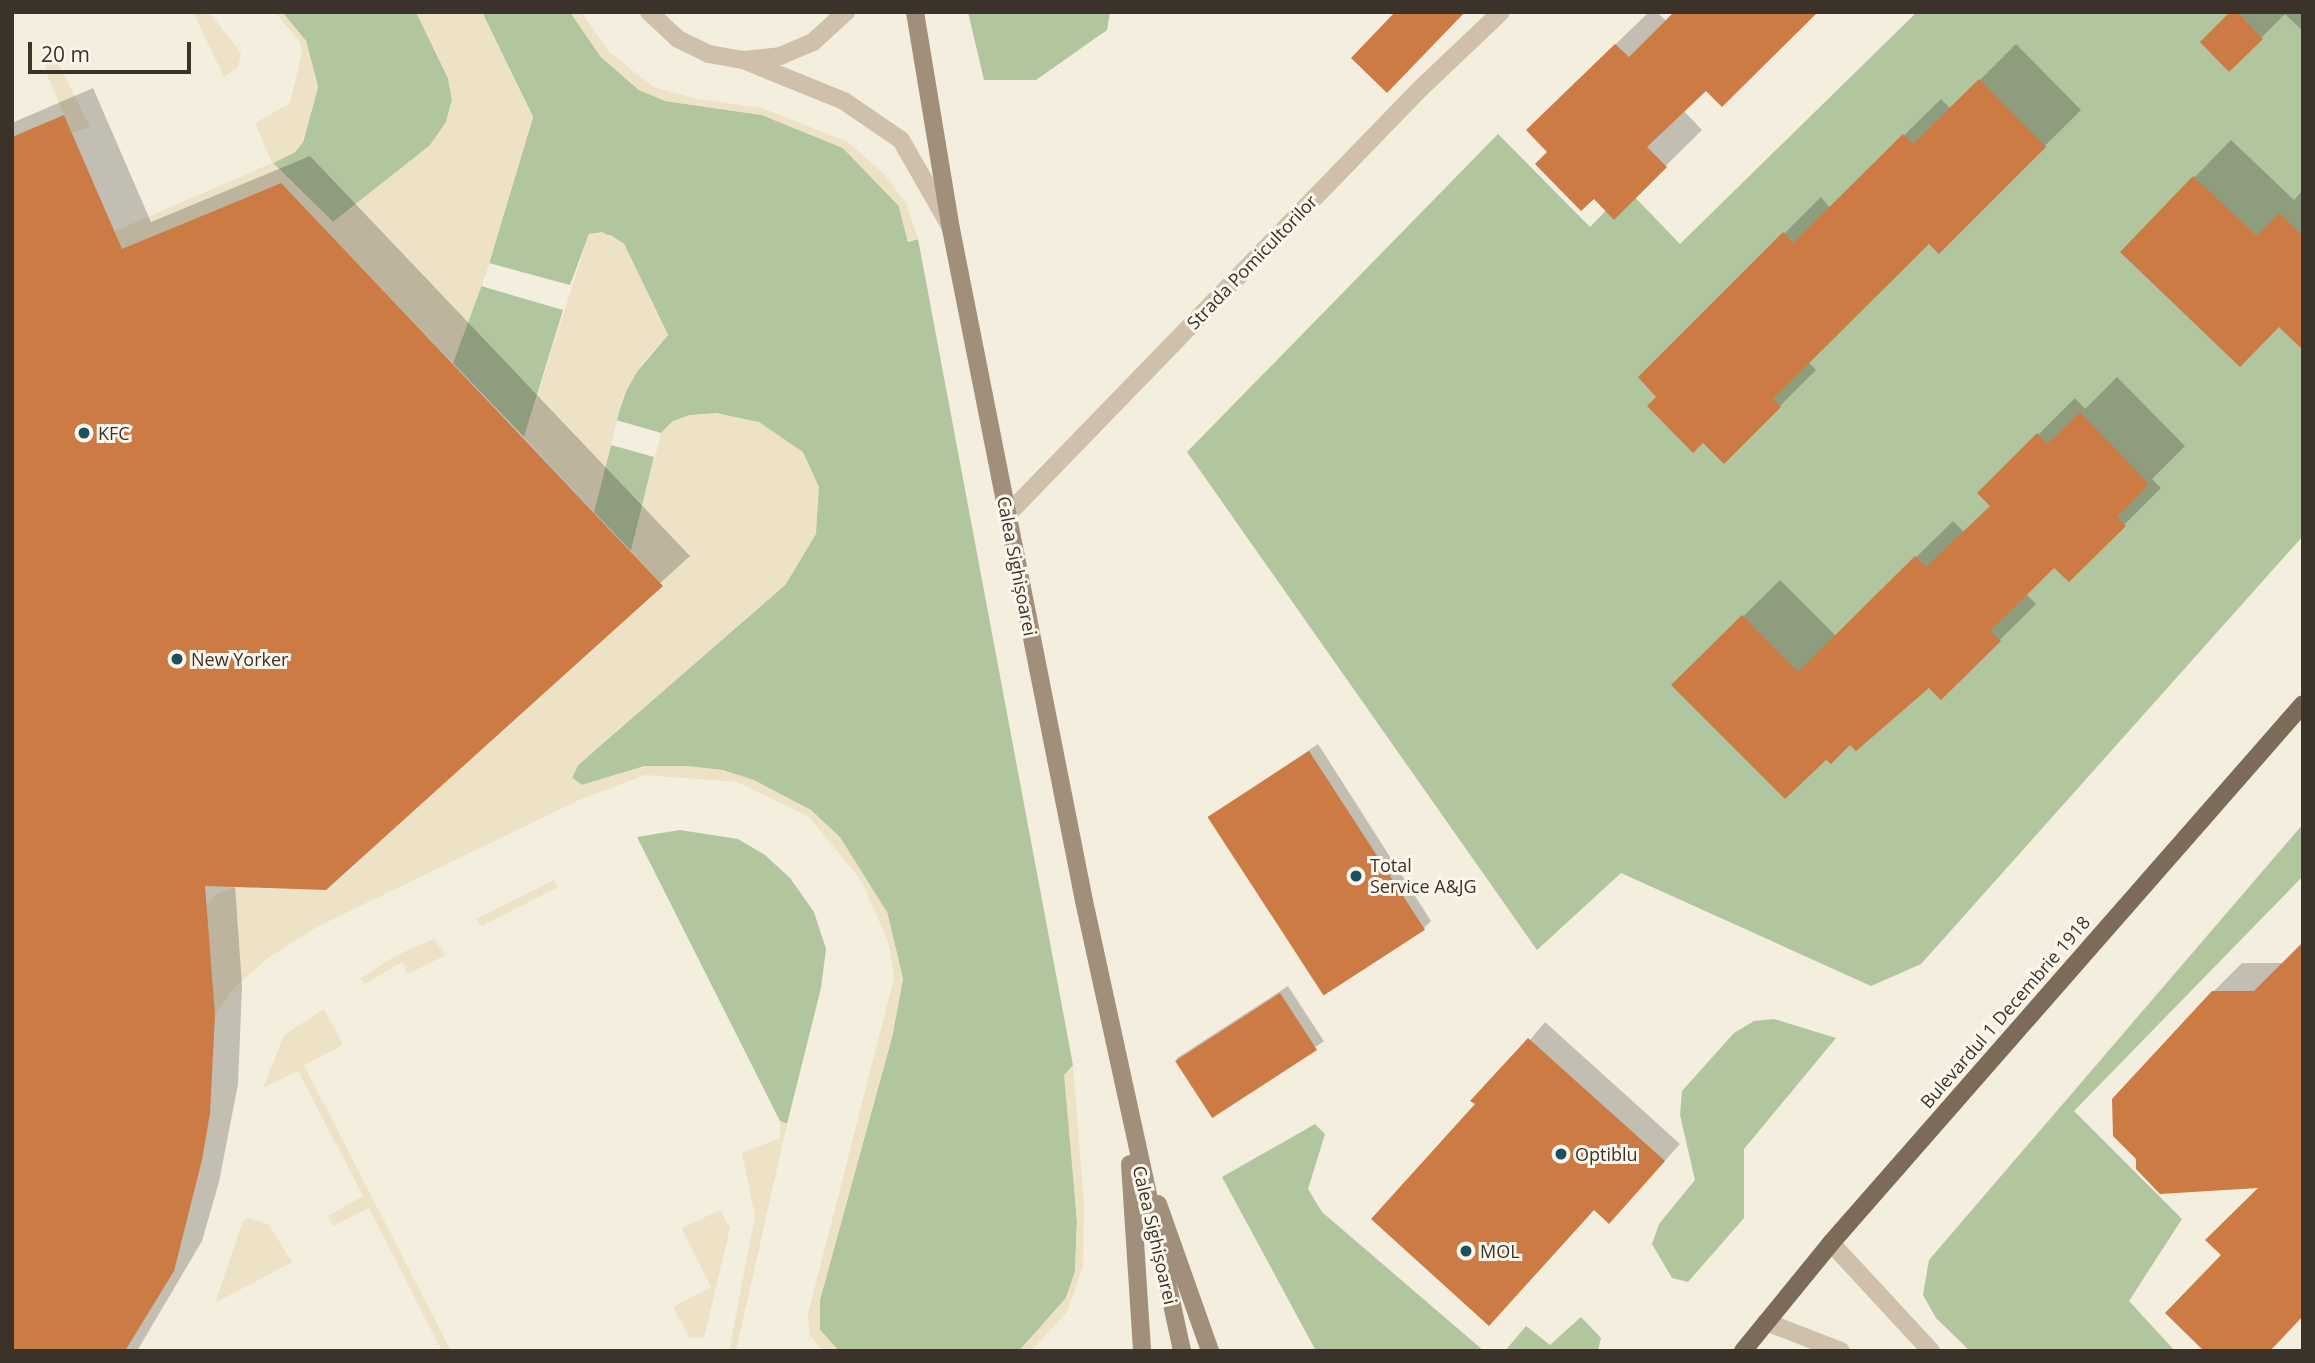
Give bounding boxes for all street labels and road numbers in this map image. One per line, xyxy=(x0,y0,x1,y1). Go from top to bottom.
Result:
street label: Strada Pomicultorilor xyxy=(1182,190,1322,334)
street label: Calea Sighișoarei xyxy=(993,494,1041,638)
street label: Bulevardul 1 Decembrie 1918 xyxy=(1916,912,2094,1112)
street label: Calea Sighișoarei xyxy=(1129,1163,1181,1307)

